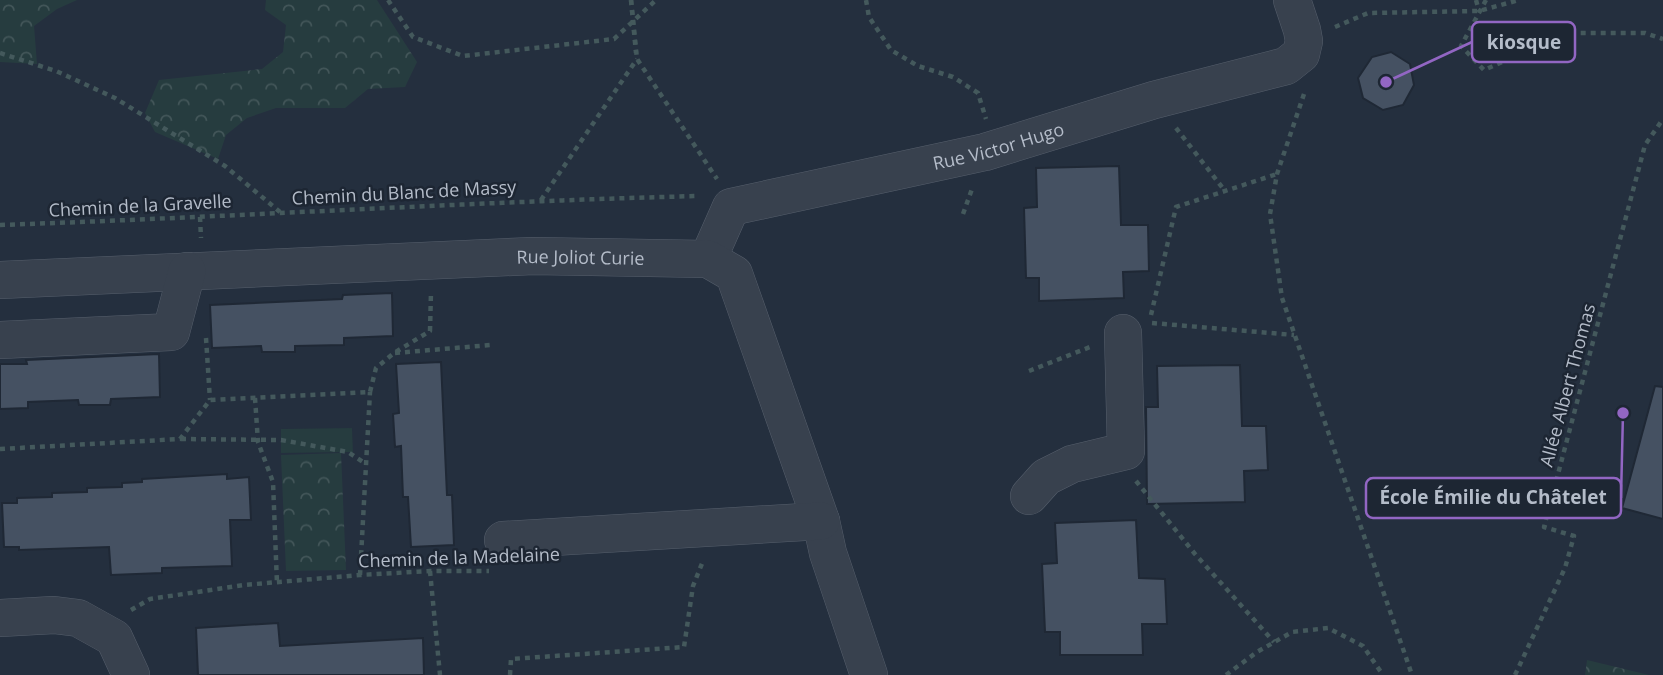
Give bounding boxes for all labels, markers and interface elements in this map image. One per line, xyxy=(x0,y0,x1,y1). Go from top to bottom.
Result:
callout: kiosque xyxy=(1472,22,1575,62)
text: kiosque xyxy=(1487,29,1561,55)
street label: Rue Victor Hugo xyxy=(930,116,1067,175)
street label: Chemin du Blanc de Massy xyxy=(291,174,518,210)
street label: Chemin de la Gravelle xyxy=(48,188,232,222)
street label: Rue Joliot Curie xyxy=(516,244,645,270)
street label: Allée Albert Thomas xyxy=(1534,301,1600,469)
callout: École Émilie du Châtelet xyxy=(1366,478,1621,518)
text: École Émilie du Châtelet xyxy=(1379,484,1607,510)
street label: Chemin de la Madelaine xyxy=(358,541,560,573)

